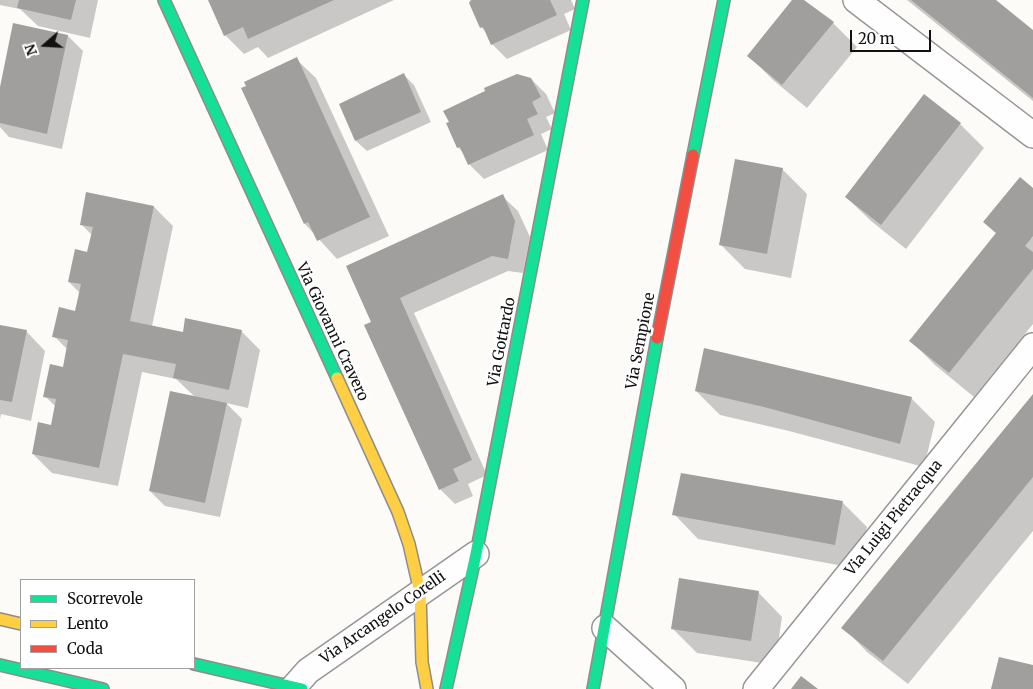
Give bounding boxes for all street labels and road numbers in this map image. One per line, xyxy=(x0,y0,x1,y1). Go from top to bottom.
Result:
street label: Via Giovanni Cravero xyxy=(292,260,372,404)
street label: Via Sempione xyxy=(623,291,659,391)
street label: Via Gottardo xyxy=(485,296,519,388)
street label: Via Luigi Pietracqua xyxy=(842,457,946,579)
street label: Via Arcangelo Corelli xyxy=(317,568,449,668)

